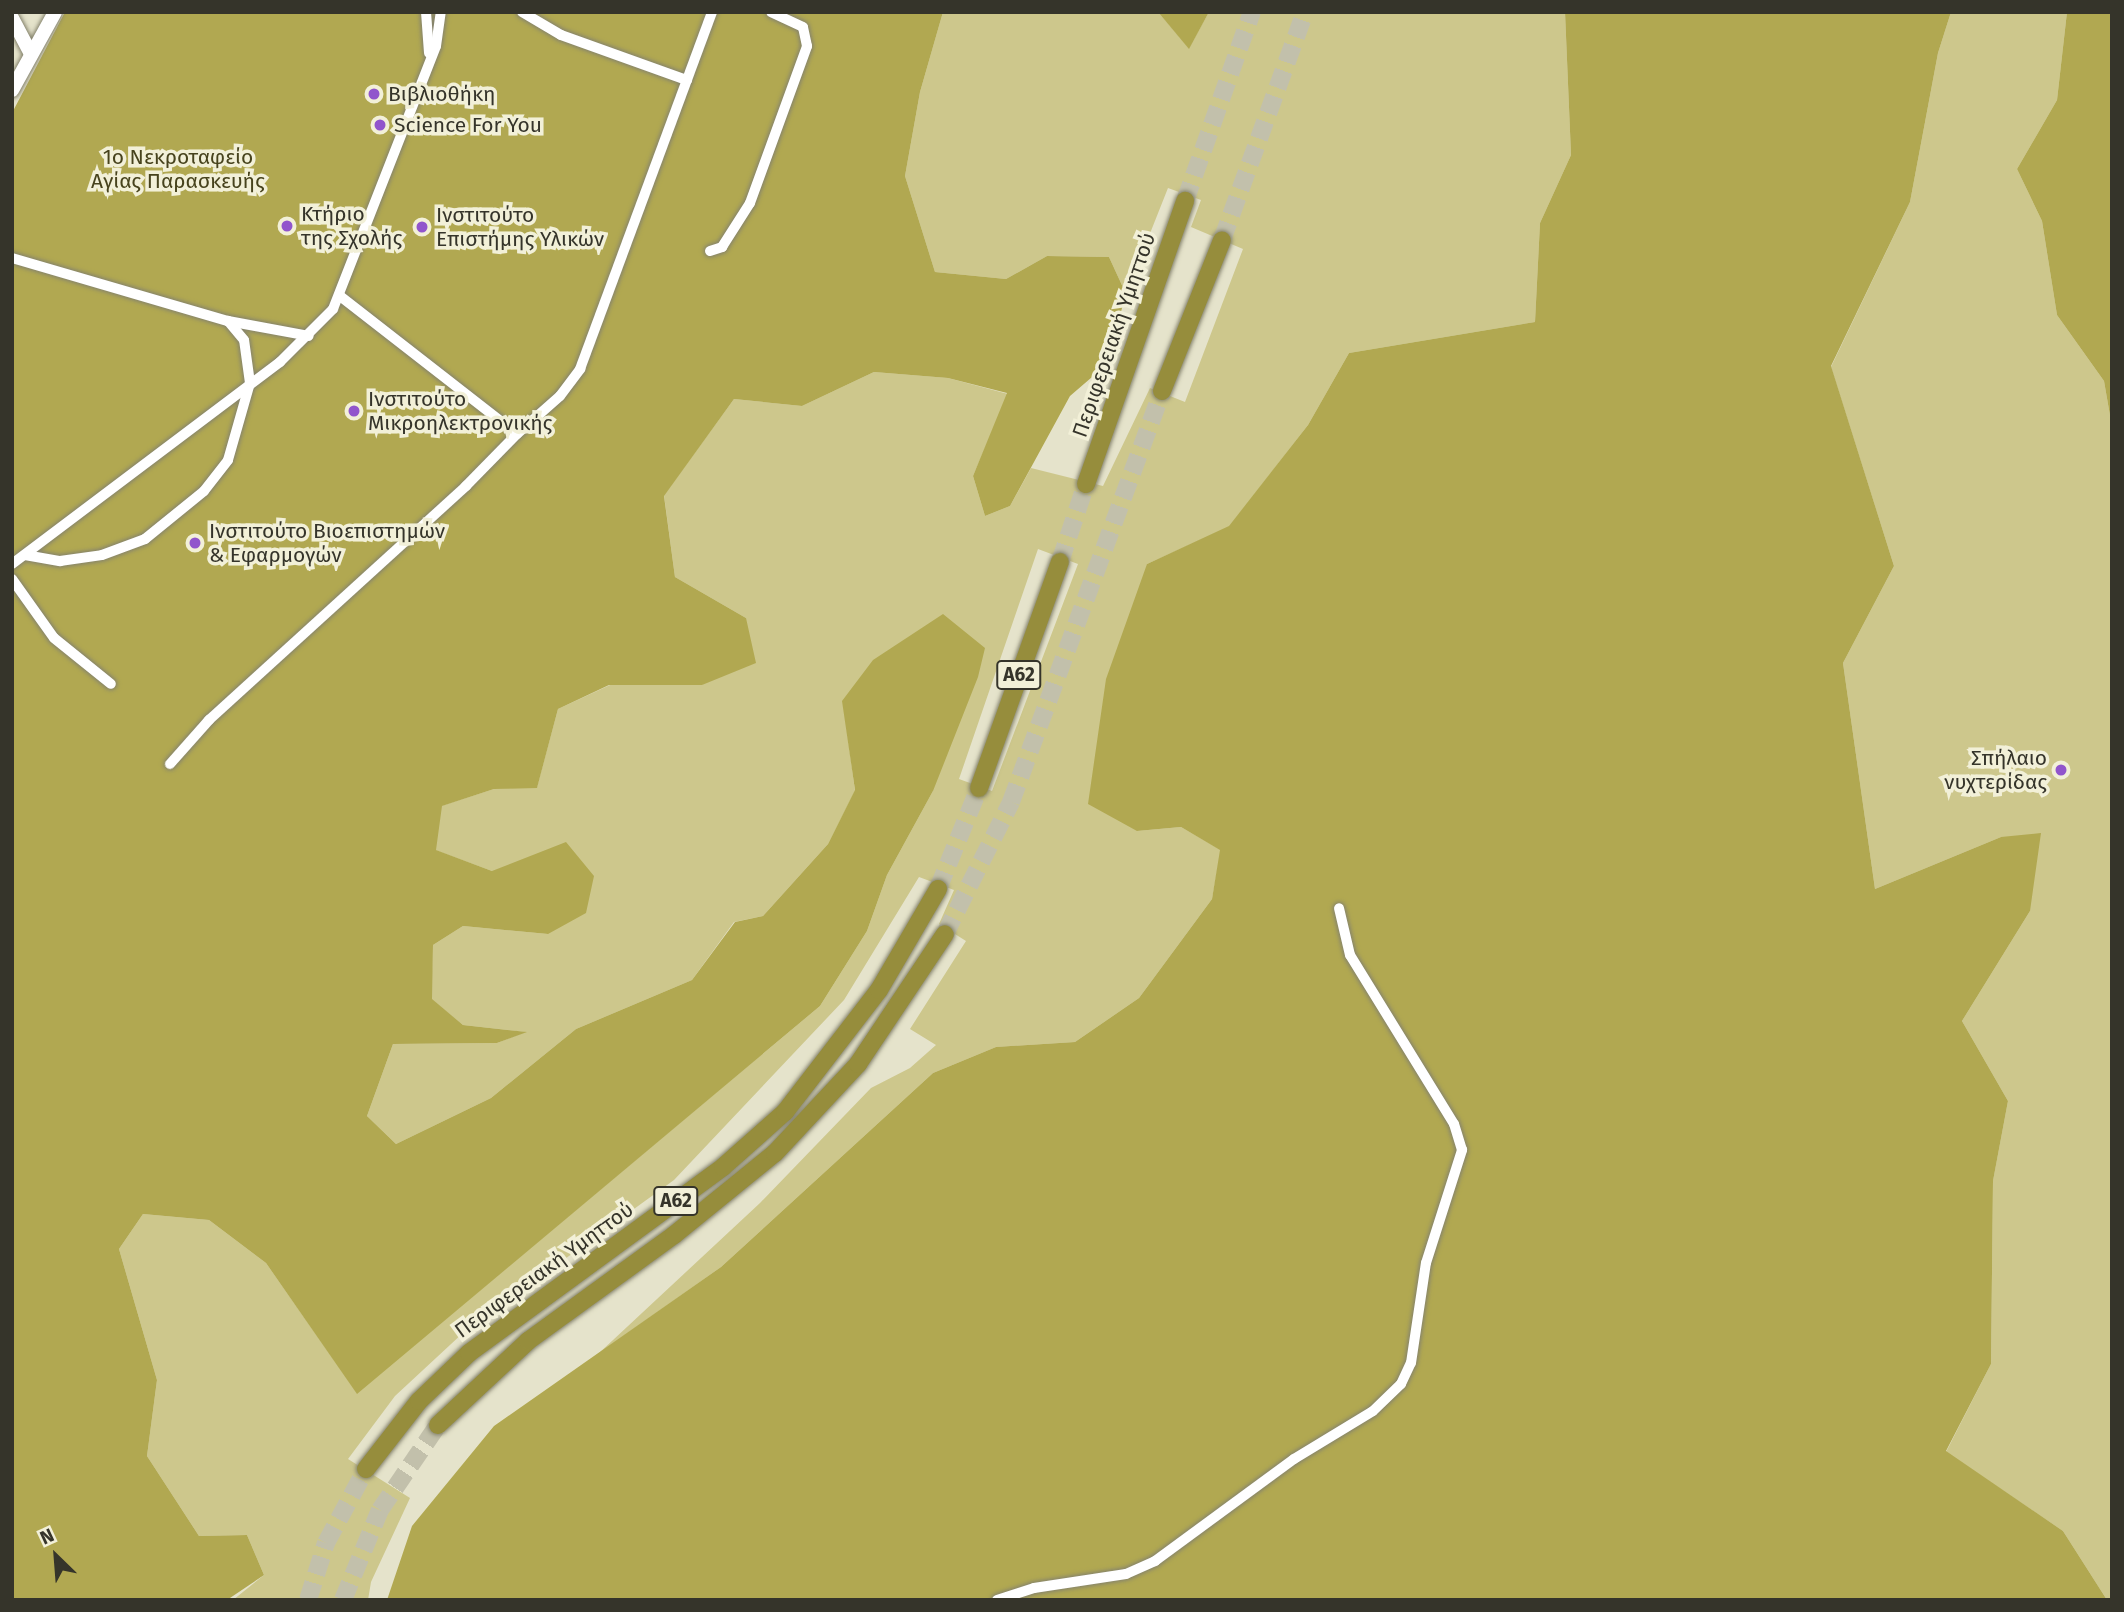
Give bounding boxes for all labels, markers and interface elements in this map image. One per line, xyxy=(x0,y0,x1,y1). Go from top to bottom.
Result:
place label: Βιβλιοθήκη xyxy=(388,81,495,107)
marker: Βιβλιοθήκη xyxy=(366,86,382,102)
place label: Science For You xyxy=(394,112,542,138)
marker: Science For You xyxy=(372,117,388,133)
park label: 1ο Νεκροταφείο Αγίας Παρασκευής xyxy=(91,144,265,194)
place label: Κτήριο της Σχολής xyxy=(301,201,402,251)
place label: Ινστιτούτο Επιστήμης Υλικών xyxy=(436,202,604,252)
marker: Κτήριο της Σχολής xyxy=(279,218,295,234)
marker: Ινστιτούτο Επιστήμης Υλικών xyxy=(414,219,430,235)
street label: Περιφερειακή Υμηττού xyxy=(1067,229,1161,441)
place label: Ινστιτούτο Μικροηλεκτρονικής xyxy=(368,386,552,436)
marker: Ινστιτούτο Μικροηλεκτρονικής xyxy=(346,403,362,419)
place label: Ινστιτούτο Βιοεπιστημών & Εφαρμογών xyxy=(209,518,445,568)
marker: Ινστιτούτο Βιοεπιστημών & Εφαρμογών xyxy=(187,535,203,551)
road number: Α62 xyxy=(996,660,1042,690)
place label: Σπήλαιο νυχτερίδας xyxy=(1944,745,2047,795)
marker: Σπήλαιο νυχτερίδας xyxy=(2053,762,2069,778)
road number: Α62 xyxy=(653,1186,699,1217)
street label: Περιφερειακή Υμηττού xyxy=(450,1197,638,1343)
north arrow xyxy=(21,1521,91,1591)
text: N xyxy=(36,1523,57,1550)

